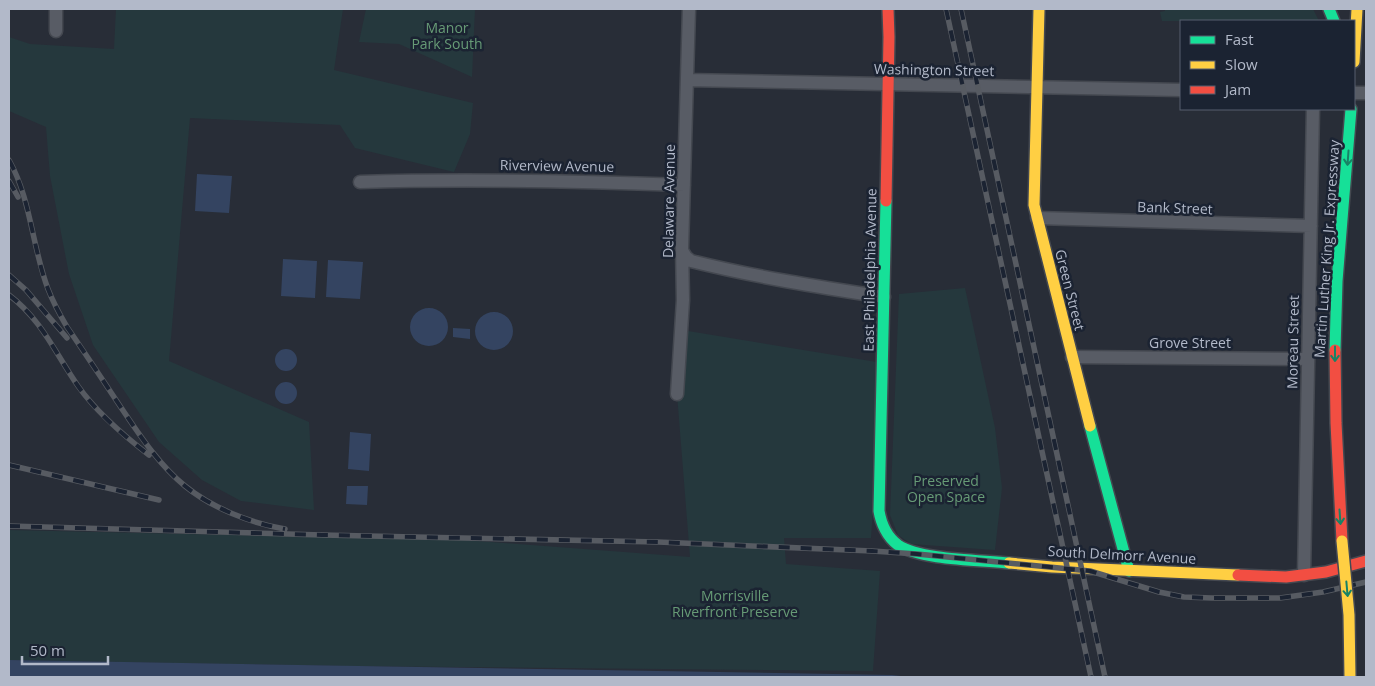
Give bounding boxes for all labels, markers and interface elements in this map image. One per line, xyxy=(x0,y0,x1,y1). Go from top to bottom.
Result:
park label: Manor Park South xyxy=(411,18,483,53)
legend xyxy=(1180,20,1355,110)
text: Fast xyxy=(1225,29,1254,49)
text: Slow xyxy=(1225,54,1258,74)
street label: Washington Street xyxy=(874,59,994,80)
text: Jam xyxy=(1223,79,1251,99)
street label: Martin Luther King Jr. Expressway xyxy=(1309,138,1344,359)
street label: Delaware Avenue xyxy=(658,144,679,258)
one-way arrow xyxy=(1343,149,1353,165)
street label: Riverview Avenue xyxy=(500,155,614,176)
street label: East Philadelphia Avenue xyxy=(859,188,880,352)
street label: Bank Street xyxy=(1137,197,1213,218)
street label: Green Street xyxy=(1051,247,1090,332)
street label: Moreau Street xyxy=(1282,295,1303,389)
street label: Grove Street xyxy=(1149,333,1231,352)
one-way arrow xyxy=(1330,346,1340,362)
park label: Preserved Open Space xyxy=(907,471,985,506)
one-way arrow xyxy=(1336,509,1345,525)
street label: South Delmorr Avenue xyxy=(1047,541,1197,568)
one-way arrow xyxy=(1342,581,1351,597)
park label: Morrisville Riverfront Preserve xyxy=(672,586,798,621)
scale bar xyxy=(22,634,109,666)
text: 50 m xyxy=(30,640,65,660)

